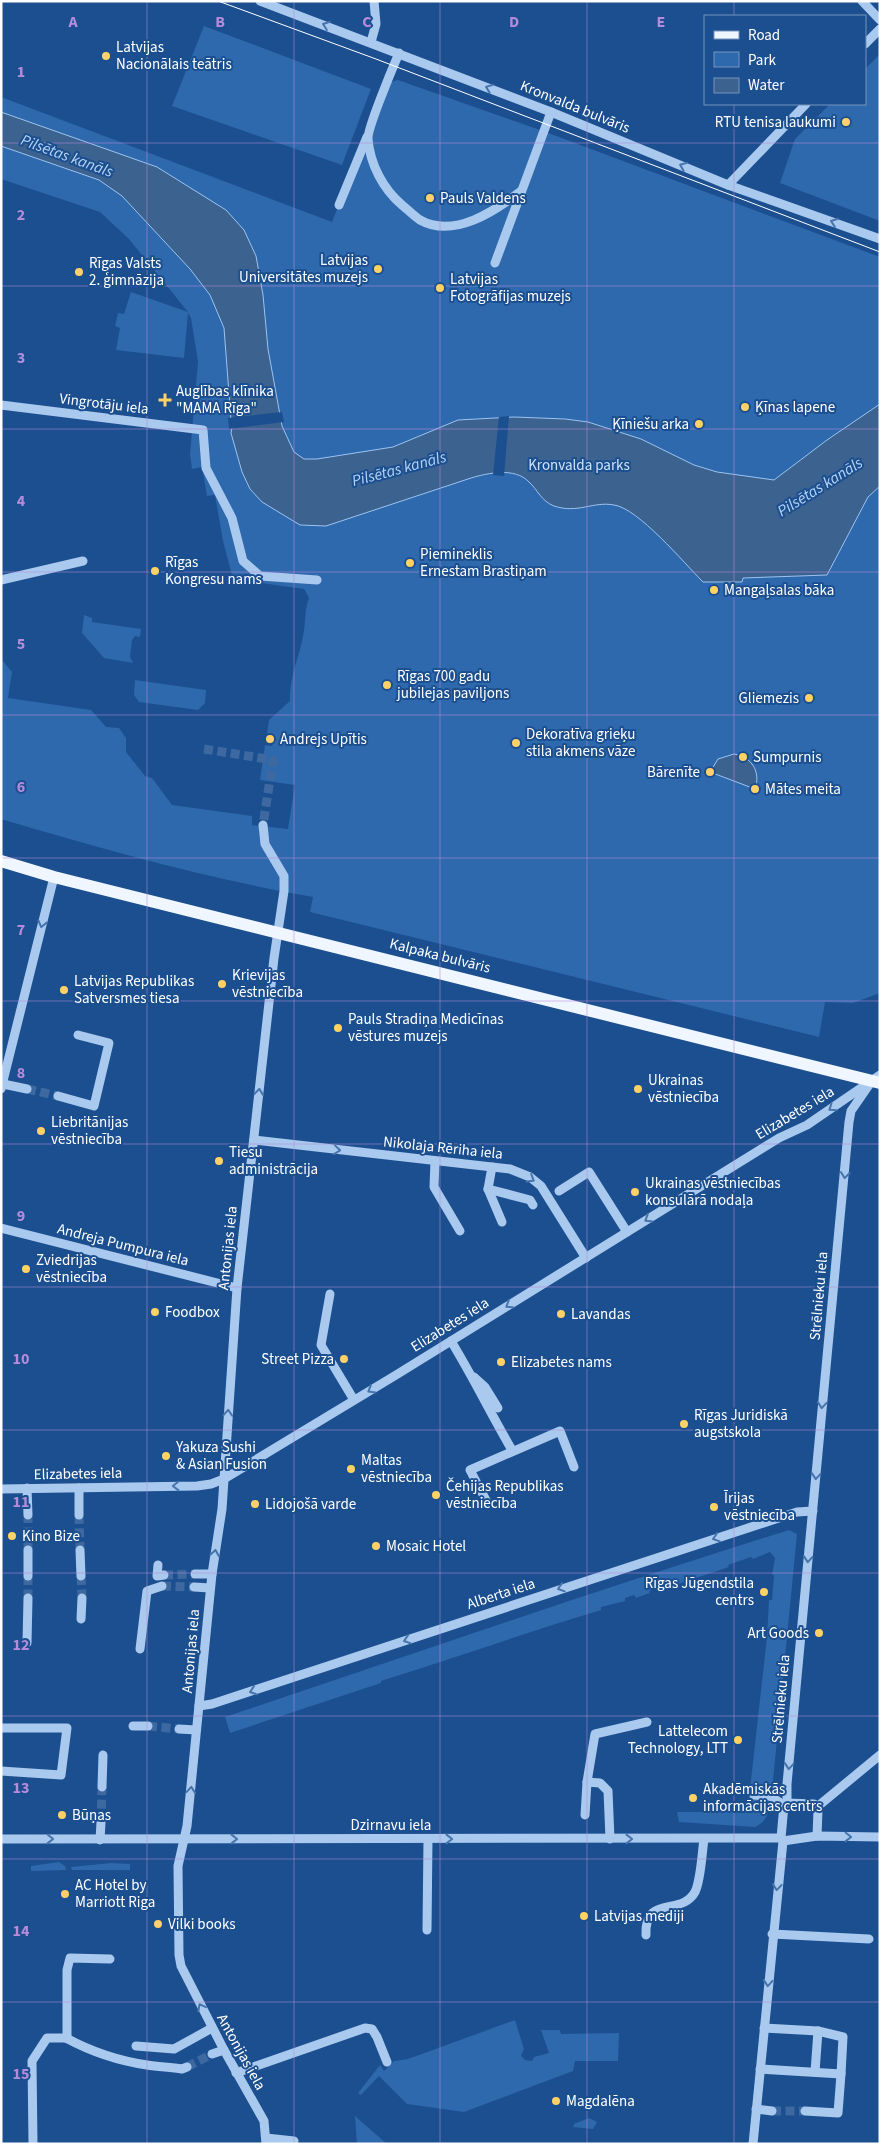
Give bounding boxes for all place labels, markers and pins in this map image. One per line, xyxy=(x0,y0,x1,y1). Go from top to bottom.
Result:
place label: Latvijas Nacionālais teātris xyxy=(116,37,232,75)
marker: Latvijas Nacionālais teātris xyxy=(100,50,112,62)
place label: RTU tenisa laukumi xyxy=(715,112,836,133)
marker: RTU tenisa laukumi xyxy=(840,116,852,128)
place label: Pauls Valdens xyxy=(440,188,526,209)
marker: Pauls Valdens xyxy=(424,192,436,204)
place label: Latvijas Universitātes muzejs xyxy=(239,250,368,288)
place label: Rīgas Valsts 2. ģimnāzija xyxy=(89,253,164,291)
marker: Latvijas Universitātes muzejs xyxy=(372,263,384,275)
marker: Rīgas Valsts 2. ģimnāzija xyxy=(73,266,85,278)
place label: Latvijas Fotogrāfijas muzejs xyxy=(450,269,571,307)
marker: Latvijas Fotogrāfijas muzejs xyxy=(434,282,446,294)
place label: Auglības klīnika "MAMA Rīga" xyxy=(176,381,274,419)
marker: Auglības klīnika "MAMA Rīga" xyxy=(158,393,172,407)
place label: Ķīnas lapene xyxy=(755,397,835,418)
marker: Ķīnas lapene xyxy=(739,401,751,413)
place label: Ķīniešu arka xyxy=(612,414,689,435)
marker: Ķīniešu arka xyxy=(693,418,705,430)
place label: Piemineklis Ernestam Brastiņam xyxy=(420,544,547,582)
place label: Rīgas Kongresu nams xyxy=(165,552,262,590)
marker: Piemineklis Ernestam Brastiņam xyxy=(404,557,416,569)
marker: Rīgas Kongresu nams xyxy=(149,565,161,577)
place label: Mangaļsalas bāka xyxy=(724,580,834,601)
marker: Mangaļsalas bāka xyxy=(708,584,720,596)
place label: Rīgas 700 gadu jubilejas paviljons xyxy=(396,666,509,704)
marker: Rīgas 700 gadu jubilejas paviljons xyxy=(381,679,393,691)
place label: Gliemezis xyxy=(739,688,799,709)
marker: Gliemezis xyxy=(803,692,815,704)
place label: Dekoratīva grieķu stila akmens vāze xyxy=(526,724,635,762)
place label: Andrejs Upītis xyxy=(280,729,367,750)
marker: Andrejs Upītis xyxy=(264,733,276,745)
marker: Dekoratīva grieķu stila akmens vāze xyxy=(510,737,522,749)
place label: Sumpurnis xyxy=(753,747,821,768)
marker: Sumpurnis xyxy=(737,751,749,763)
place label: Bārenīte xyxy=(647,762,700,783)
marker: Bārenīte xyxy=(704,766,716,778)
place label: Mātes meita xyxy=(765,779,841,800)
marker: Mātes meita xyxy=(749,783,761,795)
place label: Krievijas vēstniecība xyxy=(232,965,303,1003)
place label: Latvijas Republikas Satversmes tiesa xyxy=(74,971,194,1009)
marker: Krievijas vēstniecība xyxy=(216,978,228,990)
marker: Latvijas Republikas Satversmes tiesa xyxy=(58,984,70,996)
place label: Pauls Stradiņa Medicīnas vēstures muzejs xyxy=(348,1009,504,1047)
marker: Pauls Stradiņa Medicīnas vēstures muzejs xyxy=(332,1022,344,1034)
place label: Ukrainas vēstniecība xyxy=(648,1070,719,1108)
marker: Ukrainas vēstniecība xyxy=(632,1083,644,1095)
place label: Liebritānijas vēstniecība xyxy=(51,1112,128,1150)
marker: Liebritānijas vēstniecība xyxy=(35,1125,47,1137)
place label: Tiesu administrācija xyxy=(229,1142,318,1180)
marker: Tiesu administrācija xyxy=(213,1155,225,1167)
place label: Ukrainas vēstniecības konsulārā nodaļa xyxy=(645,1173,781,1211)
marker: Ukrainas vēstniecības konsulārā nodaļa xyxy=(629,1186,641,1198)
place label: Zviedrijas vēstniecība xyxy=(36,1250,107,1288)
marker: Zviedrijas vēstniecība xyxy=(20,1263,32,1275)
place label: Foodbox xyxy=(165,1302,220,1323)
place label: Lavandas xyxy=(571,1304,631,1325)
marker: Foodbox xyxy=(149,1306,161,1318)
marker: Lavandas xyxy=(555,1308,567,1320)
place label: Street Pizza xyxy=(261,1349,334,1370)
place label: Elizabetes nams xyxy=(511,1352,612,1373)
marker: Street Pizza xyxy=(338,1353,350,1365)
marker: Elizabetes nams xyxy=(495,1356,507,1368)
place label: Rīgas Juridiskā augstskola xyxy=(694,1405,788,1443)
marker: Rīgas Juridiskā augstskola xyxy=(678,1418,690,1430)
place label: Yakuza Sushi & Asian Fusion xyxy=(175,1437,267,1475)
marker: Yakuza Sushi & Asian Fusion xyxy=(160,1450,172,1462)
place label: Maltas vēstniecība xyxy=(361,1450,432,1488)
marker: Maltas vēstniecība xyxy=(345,1463,357,1475)
place label: Čehijas Republikas vēstniecība xyxy=(446,1476,564,1514)
place label: Īrijas vēstniecība xyxy=(723,1488,795,1526)
marker: Čehijas Republikas vēstniecība xyxy=(430,1489,442,1501)
place label: Lidojošā varde xyxy=(265,1494,356,1515)
marker: Lidojošā varde xyxy=(249,1498,261,1510)
marker: Īrijas vēstniecība xyxy=(708,1501,720,1513)
place label: Kino Bize xyxy=(22,1526,80,1547)
marker: Kino Bize xyxy=(6,1530,18,1542)
place label: Mosaic Hotel xyxy=(386,1536,466,1557)
marker: Mosaic Hotel xyxy=(370,1540,382,1552)
place label: Rīgas Jūgendstila centrs xyxy=(645,1573,754,1611)
marker: Rīgas Jūgendstila centrs xyxy=(758,1586,770,1598)
place label: Art Goods xyxy=(747,1623,809,1644)
marker: Art Goods xyxy=(813,1627,825,1639)
place label: Lattelecom Technology, LTT xyxy=(628,1721,728,1759)
marker: Lattelecom Technology, LTT xyxy=(732,1734,744,1746)
place label: Akadēmiskās informācijas centrs xyxy=(703,1779,822,1817)
marker: Akadēmiskās informācijas centrs xyxy=(687,1792,699,1804)
place label: Būņas xyxy=(72,1805,111,1826)
marker: Būņas xyxy=(56,1809,68,1821)
place label: AC Hotel by Marriott Riga xyxy=(75,1875,155,1913)
marker: AC Hotel by Marriott Riga xyxy=(59,1888,71,1900)
place label: Latvijas mediji xyxy=(594,1906,684,1927)
marker: Latvijas mediji xyxy=(578,1910,590,1922)
place label: Vilki books xyxy=(168,1914,236,1935)
marker: Vilki books xyxy=(152,1918,164,1930)
place label: Magdalēna xyxy=(566,2091,635,2112)
marker: Magdalēna xyxy=(550,2095,562,2107)

